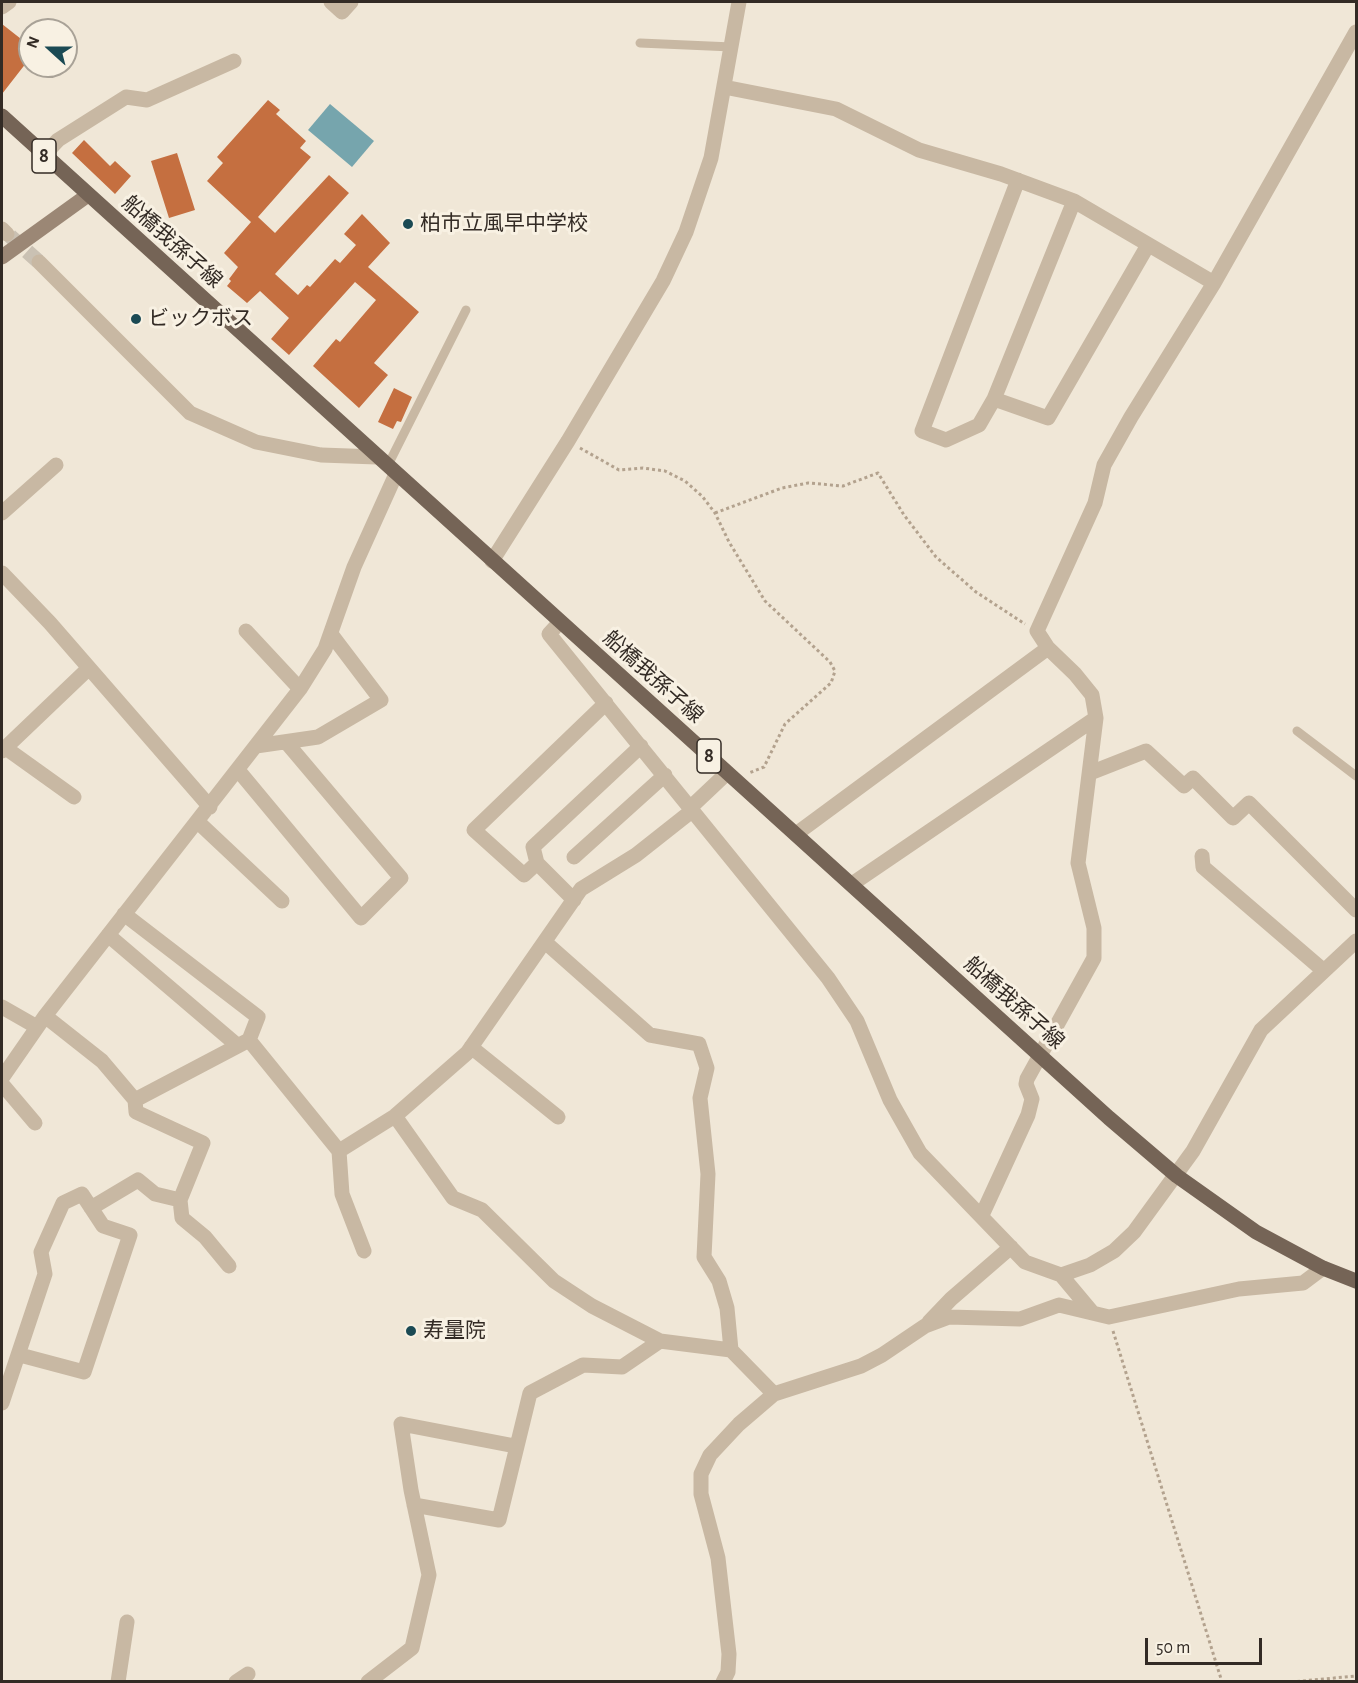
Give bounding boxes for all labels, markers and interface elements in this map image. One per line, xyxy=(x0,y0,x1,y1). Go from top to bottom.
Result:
north arrow xyxy=(18,18,78,78)
text: N xyxy=(24,34,43,50)
road number: 8 xyxy=(32,139,56,173)
street label: 船橋我孫子線 xyxy=(117,190,227,294)
place label: 柏市立風早中学校 xyxy=(420,211,588,237)
marker: 柏市立風早中学校 xyxy=(401,217,415,231)
place label: ビックボス xyxy=(148,306,253,332)
marker: ビックボス xyxy=(129,312,143,326)
street label: 船橋我孫子線 xyxy=(598,625,708,729)
road number: 8 xyxy=(697,739,721,773)
street label: 船橋我孫子線 xyxy=(959,951,1069,1055)
place label: 寿量院 xyxy=(423,1318,486,1344)
marker: 寿量院 xyxy=(404,1324,418,1338)
scale bar xyxy=(1148,1626,1265,1664)
text: 50 m xyxy=(1156,1639,1190,1657)

